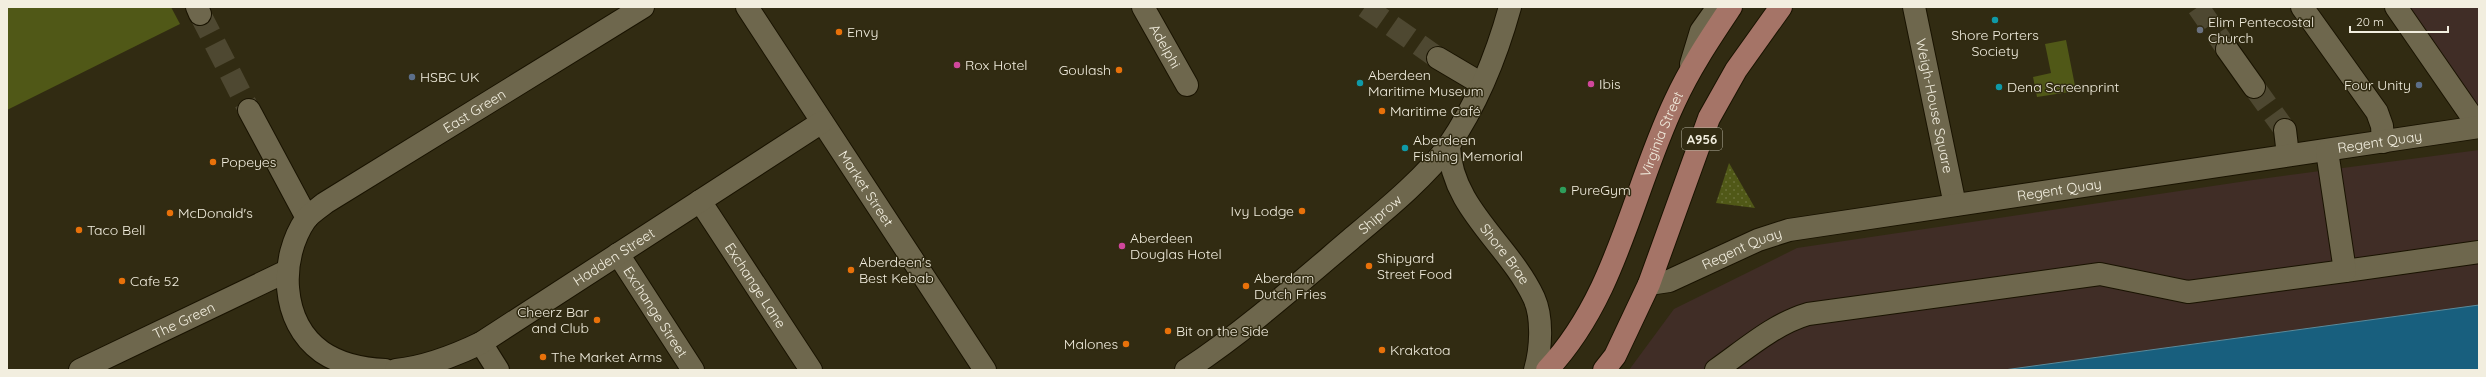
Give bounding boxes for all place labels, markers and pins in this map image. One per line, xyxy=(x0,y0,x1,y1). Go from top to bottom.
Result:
place label: Elim Pentecostal Church xyxy=(2208,13,2314,47)
marker: Shore Porters Society xyxy=(1990,15,2000,25)
place label: Envy xyxy=(847,23,878,41)
marker: Elim Pentecostal Church xyxy=(2195,25,2205,35)
place label: Shore Porters Society xyxy=(1951,26,2039,60)
marker: Envy xyxy=(834,27,844,37)
place label: Rox Hotel xyxy=(965,56,1028,74)
marker: Rox Hotel xyxy=(952,60,962,70)
place label: Goulash xyxy=(1059,61,1111,79)
marker: Goulash xyxy=(1114,65,1124,75)
place label: Aberdeen Maritime Museum xyxy=(1368,66,1483,100)
place label: HSBC UK xyxy=(420,68,479,86)
marker: HSBC UK xyxy=(407,72,417,82)
place label: Ibis xyxy=(1599,75,1621,93)
place label: Four Unity xyxy=(2344,76,2411,94)
marker: Aberdeen Maritime Museum xyxy=(1355,78,1365,88)
place label: Dena Screenprint xyxy=(2007,78,2120,96)
marker: Ibis xyxy=(1586,79,1596,89)
marker: Four Unity xyxy=(2414,80,2424,90)
marker: Dena Screenprint xyxy=(1994,82,2004,92)
place label: Maritime Café xyxy=(1390,102,1481,120)
marker: Maritime Café xyxy=(1377,106,1387,116)
place label: Aberdeen Fishing Memorial xyxy=(1413,131,1523,165)
marker: Aberdeen Fishing Memorial xyxy=(1400,143,1410,153)
place label: Popeyes xyxy=(221,153,276,171)
marker: Popeyes xyxy=(208,157,218,167)
place label: PureGym xyxy=(1571,181,1631,199)
marker: PureGym xyxy=(1558,185,1568,195)
place label: Ivy Lodge xyxy=(1231,202,1294,220)
place label: McDonald's xyxy=(178,204,253,222)
marker: Ivy Lodge xyxy=(1297,206,1307,216)
marker: McDonald's xyxy=(165,208,175,218)
place label: Taco Bell xyxy=(87,221,146,239)
marker: Taco Bell xyxy=(74,225,84,235)
place label: Aberdeen Douglas Hotel xyxy=(1130,229,1222,263)
marker: Aberdeen Douglas Hotel xyxy=(1117,241,1127,251)
place label: Shipyard Street Food xyxy=(1377,249,1452,283)
place label: Aberdeen's Best Kebab xyxy=(859,253,934,287)
marker: Shipyard Street Food xyxy=(1364,261,1374,271)
marker: Aberdeen's Best Kebab xyxy=(846,265,856,275)
place label: Aberdam Dutch Fries xyxy=(1254,269,1326,303)
place label: Cafe 52 xyxy=(130,272,180,290)
marker: Cafe 52 xyxy=(117,276,127,286)
marker: Aberdam Dutch Fries xyxy=(1241,281,1251,291)
place label: Cheerz Bar and Club xyxy=(517,303,590,337)
marker: Cheerz Bar and Club xyxy=(592,315,602,325)
place label: Bit on the Side xyxy=(1176,322,1269,340)
marker: Bit on the Side xyxy=(1163,326,1173,336)
place label: Malones xyxy=(1064,335,1118,353)
marker: Malones xyxy=(1121,339,1131,349)
place label: Krakatoa xyxy=(1390,341,1451,359)
marker: Krakatoa xyxy=(1377,345,1387,355)
place label: The Market Arms xyxy=(551,348,662,366)
marker: The Market Arms xyxy=(538,352,548,362)

